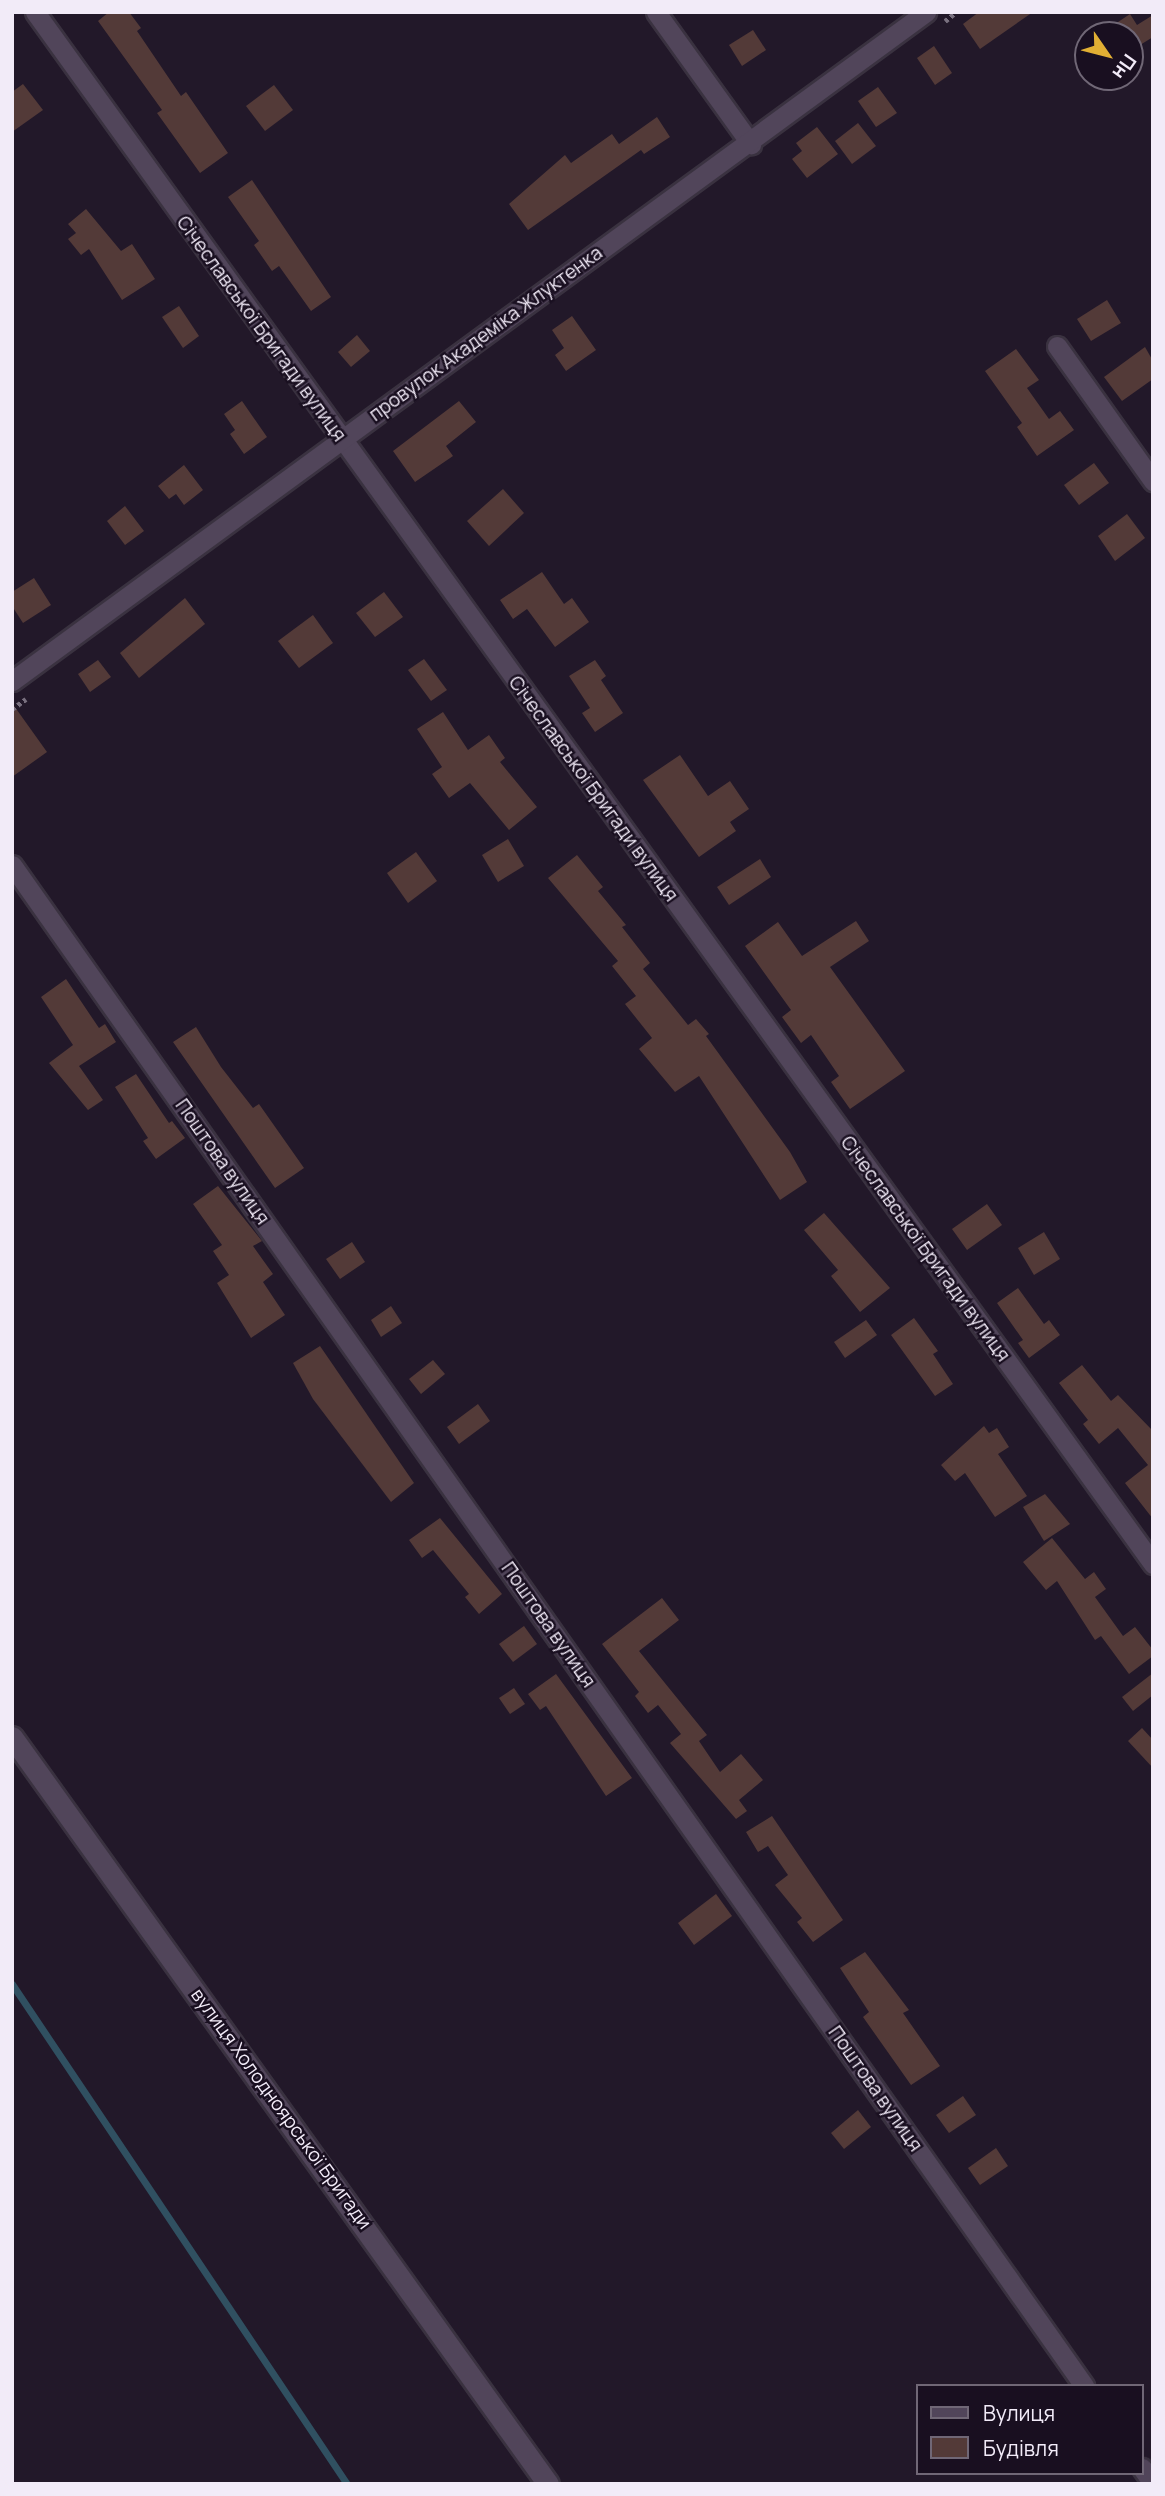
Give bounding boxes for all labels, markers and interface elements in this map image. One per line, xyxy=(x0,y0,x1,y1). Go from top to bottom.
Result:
north arrow xyxy=(1074,21,1144,91)
text: Пн xyxy=(1107,49,1143,85)
street label: Січеславської Бригади вулиця xyxy=(172,212,350,446)
street label: провулок Академіка Жлуктенка xyxy=(365,242,607,426)
street label: Січеславської Бригади вулиця xyxy=(504,672,682,906)
street label: Поштова вулиця xyxy=(170,1095,274,1229)
street label: Січеславської Бригади вулиця xyxy=(836,1132,1014,1366)
street label: Поштова вулиця xyxy=(496,1558,600,1692)
street label: вулиця Холодноярської Бригади xyxy=(186,1984,376,2234)
street label: Поштова вулиця xyxy=(823,2022,927,2156)
legend xyxy=(916,2384,1144,2475)
text: Вулиця xyxy=(983,2399,1055,2427)
text: Будівля xyxy=(983,2434,1059,2462)

